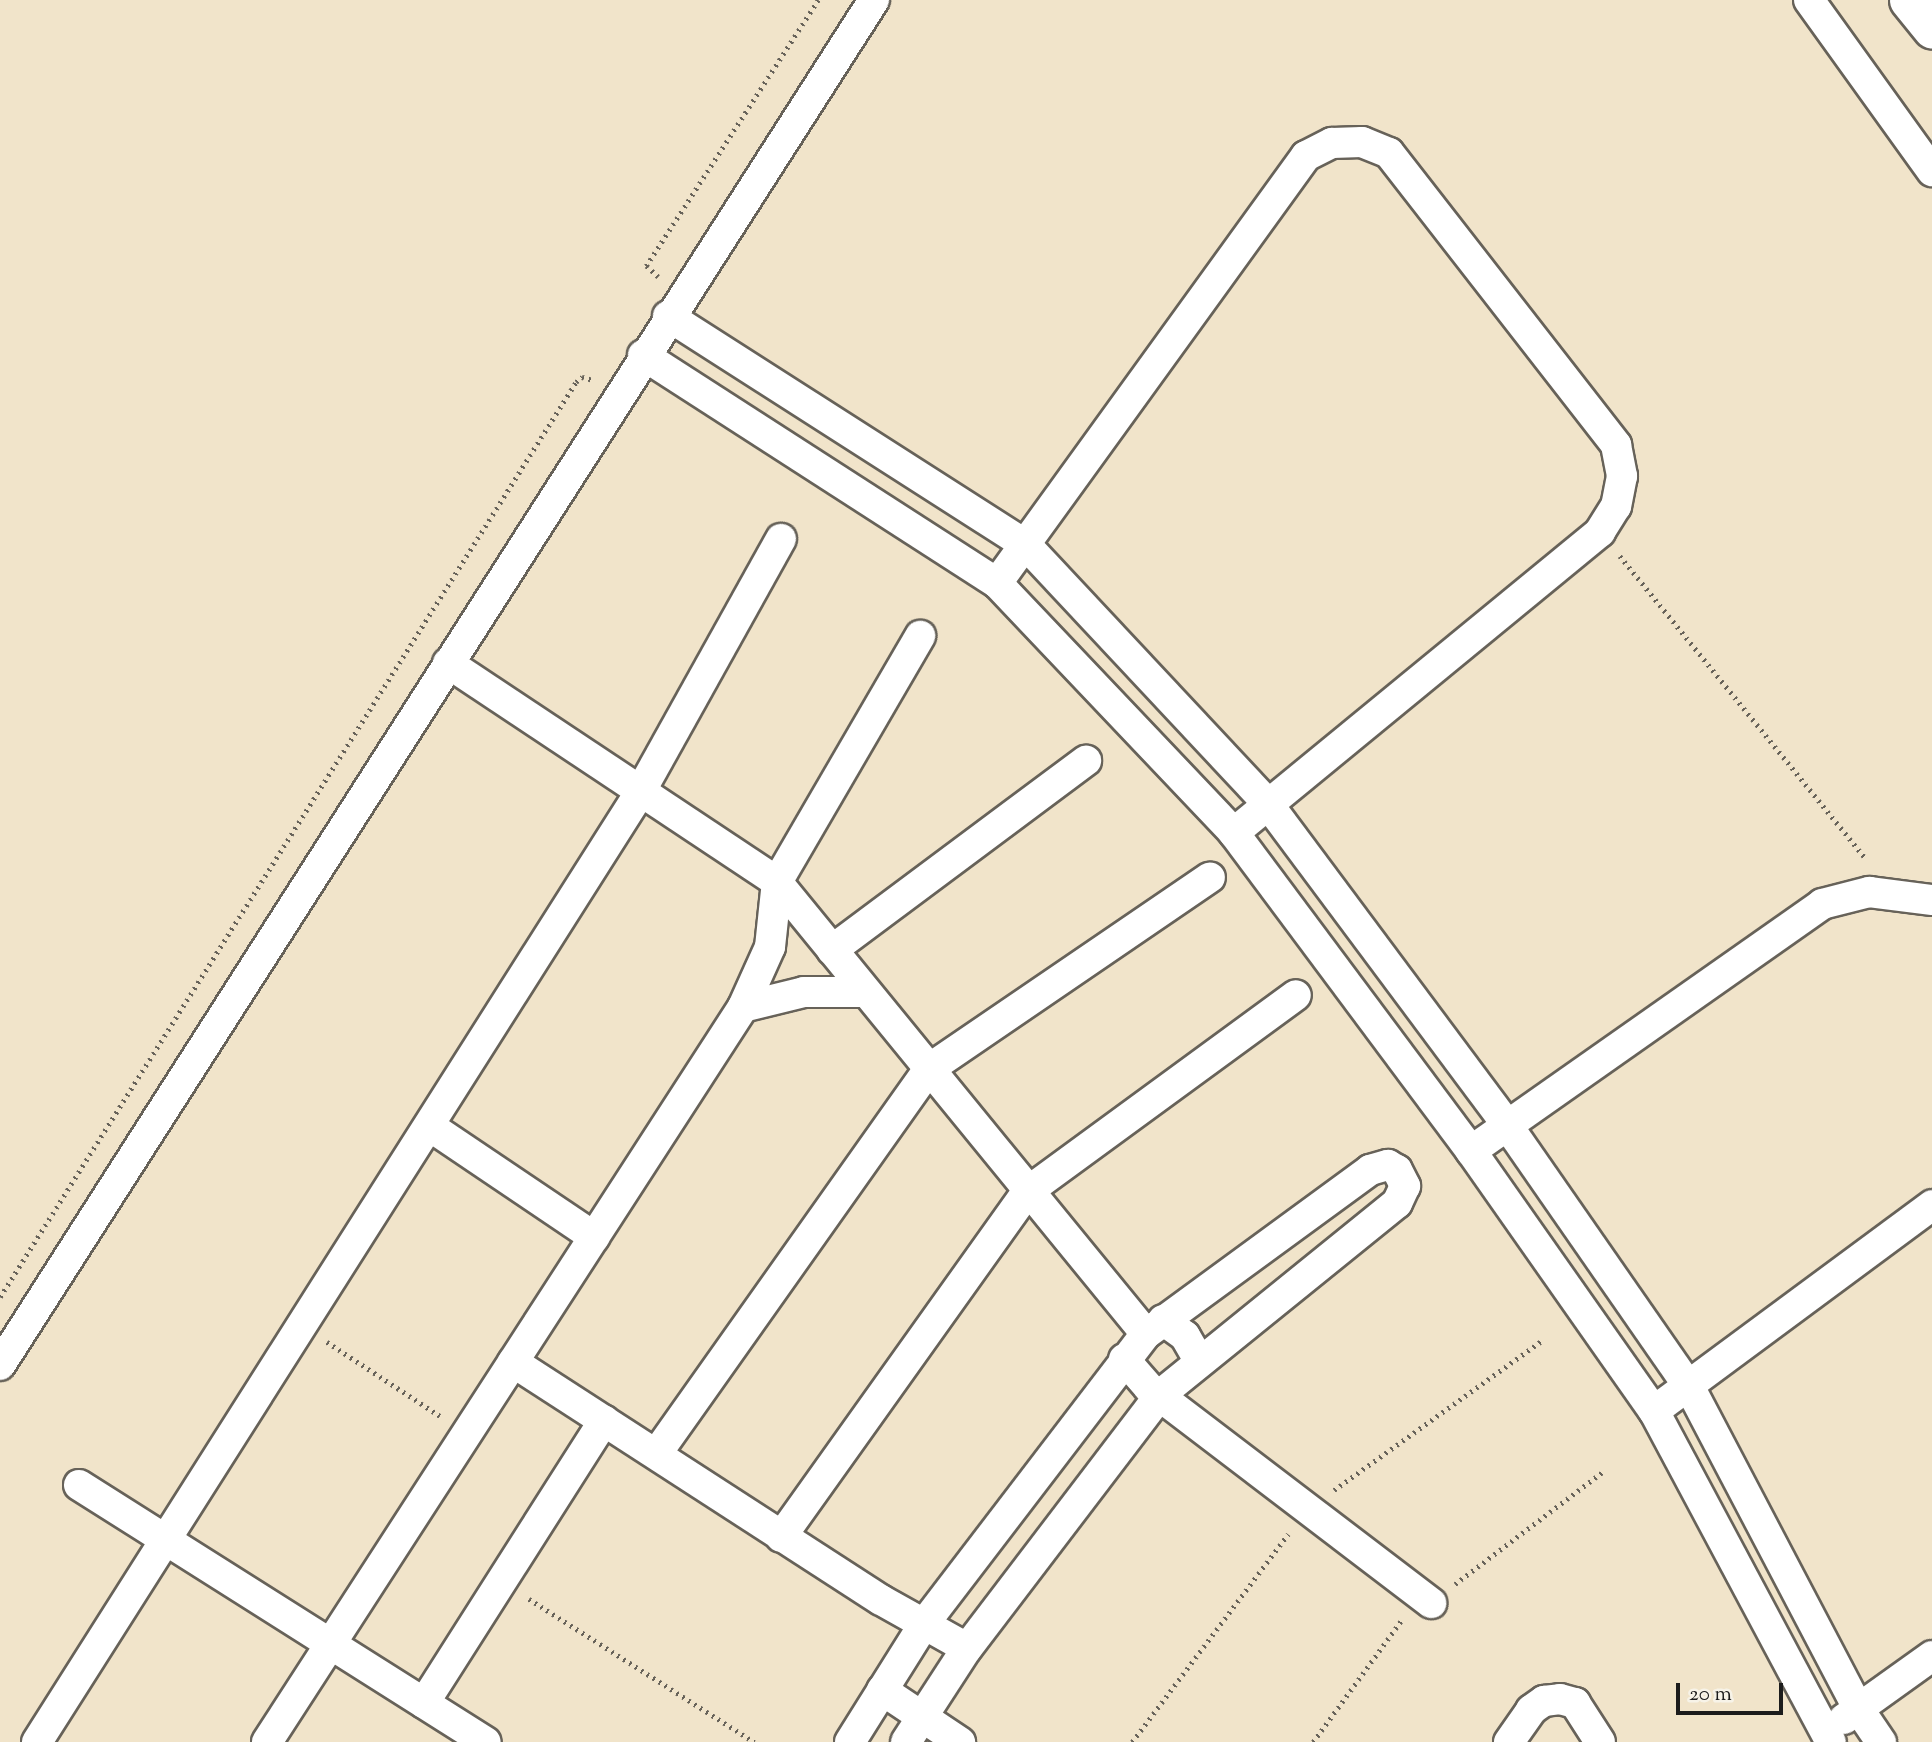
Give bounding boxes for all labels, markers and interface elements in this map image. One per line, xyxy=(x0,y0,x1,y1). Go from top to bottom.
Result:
scale bar xyxy=(1680,1668,1787,1712)
text: 20 m xyxy=(1689,1680,1732,1710)

